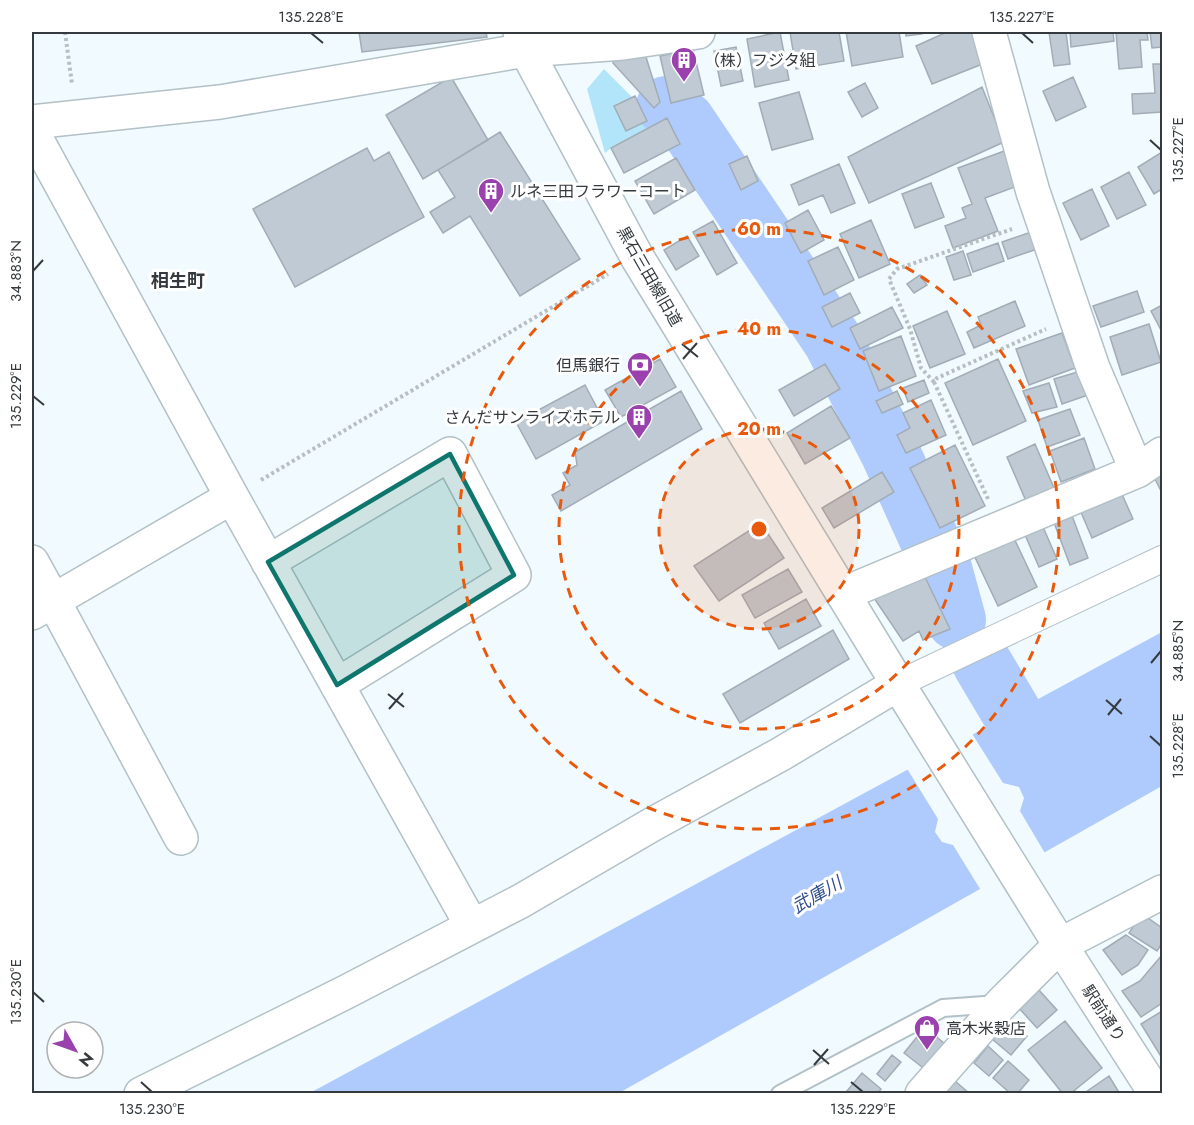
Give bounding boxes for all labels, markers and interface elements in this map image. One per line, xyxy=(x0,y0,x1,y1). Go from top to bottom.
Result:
text: 135.228°E xyxy=(278,6,344,28)
text: 135.227°E xyxy=(989,6,1055,28)
building icon: （株）フジタ組 xyxy=(669,45,699,83)
place label: （株）フジタ組 xyxy=(704,49,816,72)
text: 135.227°E xyxy=(1167,117,1189,183)
building icon: ルネ三田フラワーコート xyxy=(476,176,506,214)
place label: ルネ三田フラワーコート xyxy=(510,180,686,203)
text: 60 m xyxy=(737,216,781,242)
street label: 黒石三田線旧道 xyxy=(612,222,688,331)
text: 34.883°N xyxy=(5,240,27,302)
district label: 相生町 xyxy=(151,268,205,294)
text: 40 m xyxy=(737,316,781,342)
bank icon: 但馬銀行 xyxy=(625,350,655,388)
place label: 但馬銀行 xyxy=(556,354,620,377)
text: 135.229°E xyxy=(5,363,27,429)
building icon: さんだサンライズホテル xyxy=(624,402,654,440)
place label: さんだサンライズホテル xyxy=(444,406,620,429)
text: 20 m xyxy=(737,416,781,442)
centre of rings xyxy=(749,519,769,539)
text: 34.885°N xyxy=(1167,620,1189,682)
text: 135.228°E xyxy=(1167,713,1189,779)
water label: 武庫川 xyxy=(787,869,849,920)
text: 135.230°E xyxy=(5,959,27,1025)
street label: 駅前通り xyxy=(1077,980,1131,1046)
shop icon: 高木米穀店 xyxy=(912,1013,942,1051)
place label: 高木米穀店 xyxy=(946,1017,1026,1040)
north arrow xyxy=(45,1020,105,1080)
text: N xyxy=(73,1047,99,1072)
text: 135.230°E xyxy=(119,1098,185,1120)
text: 135.229°E xyxy=(830,1098,896,1120)

